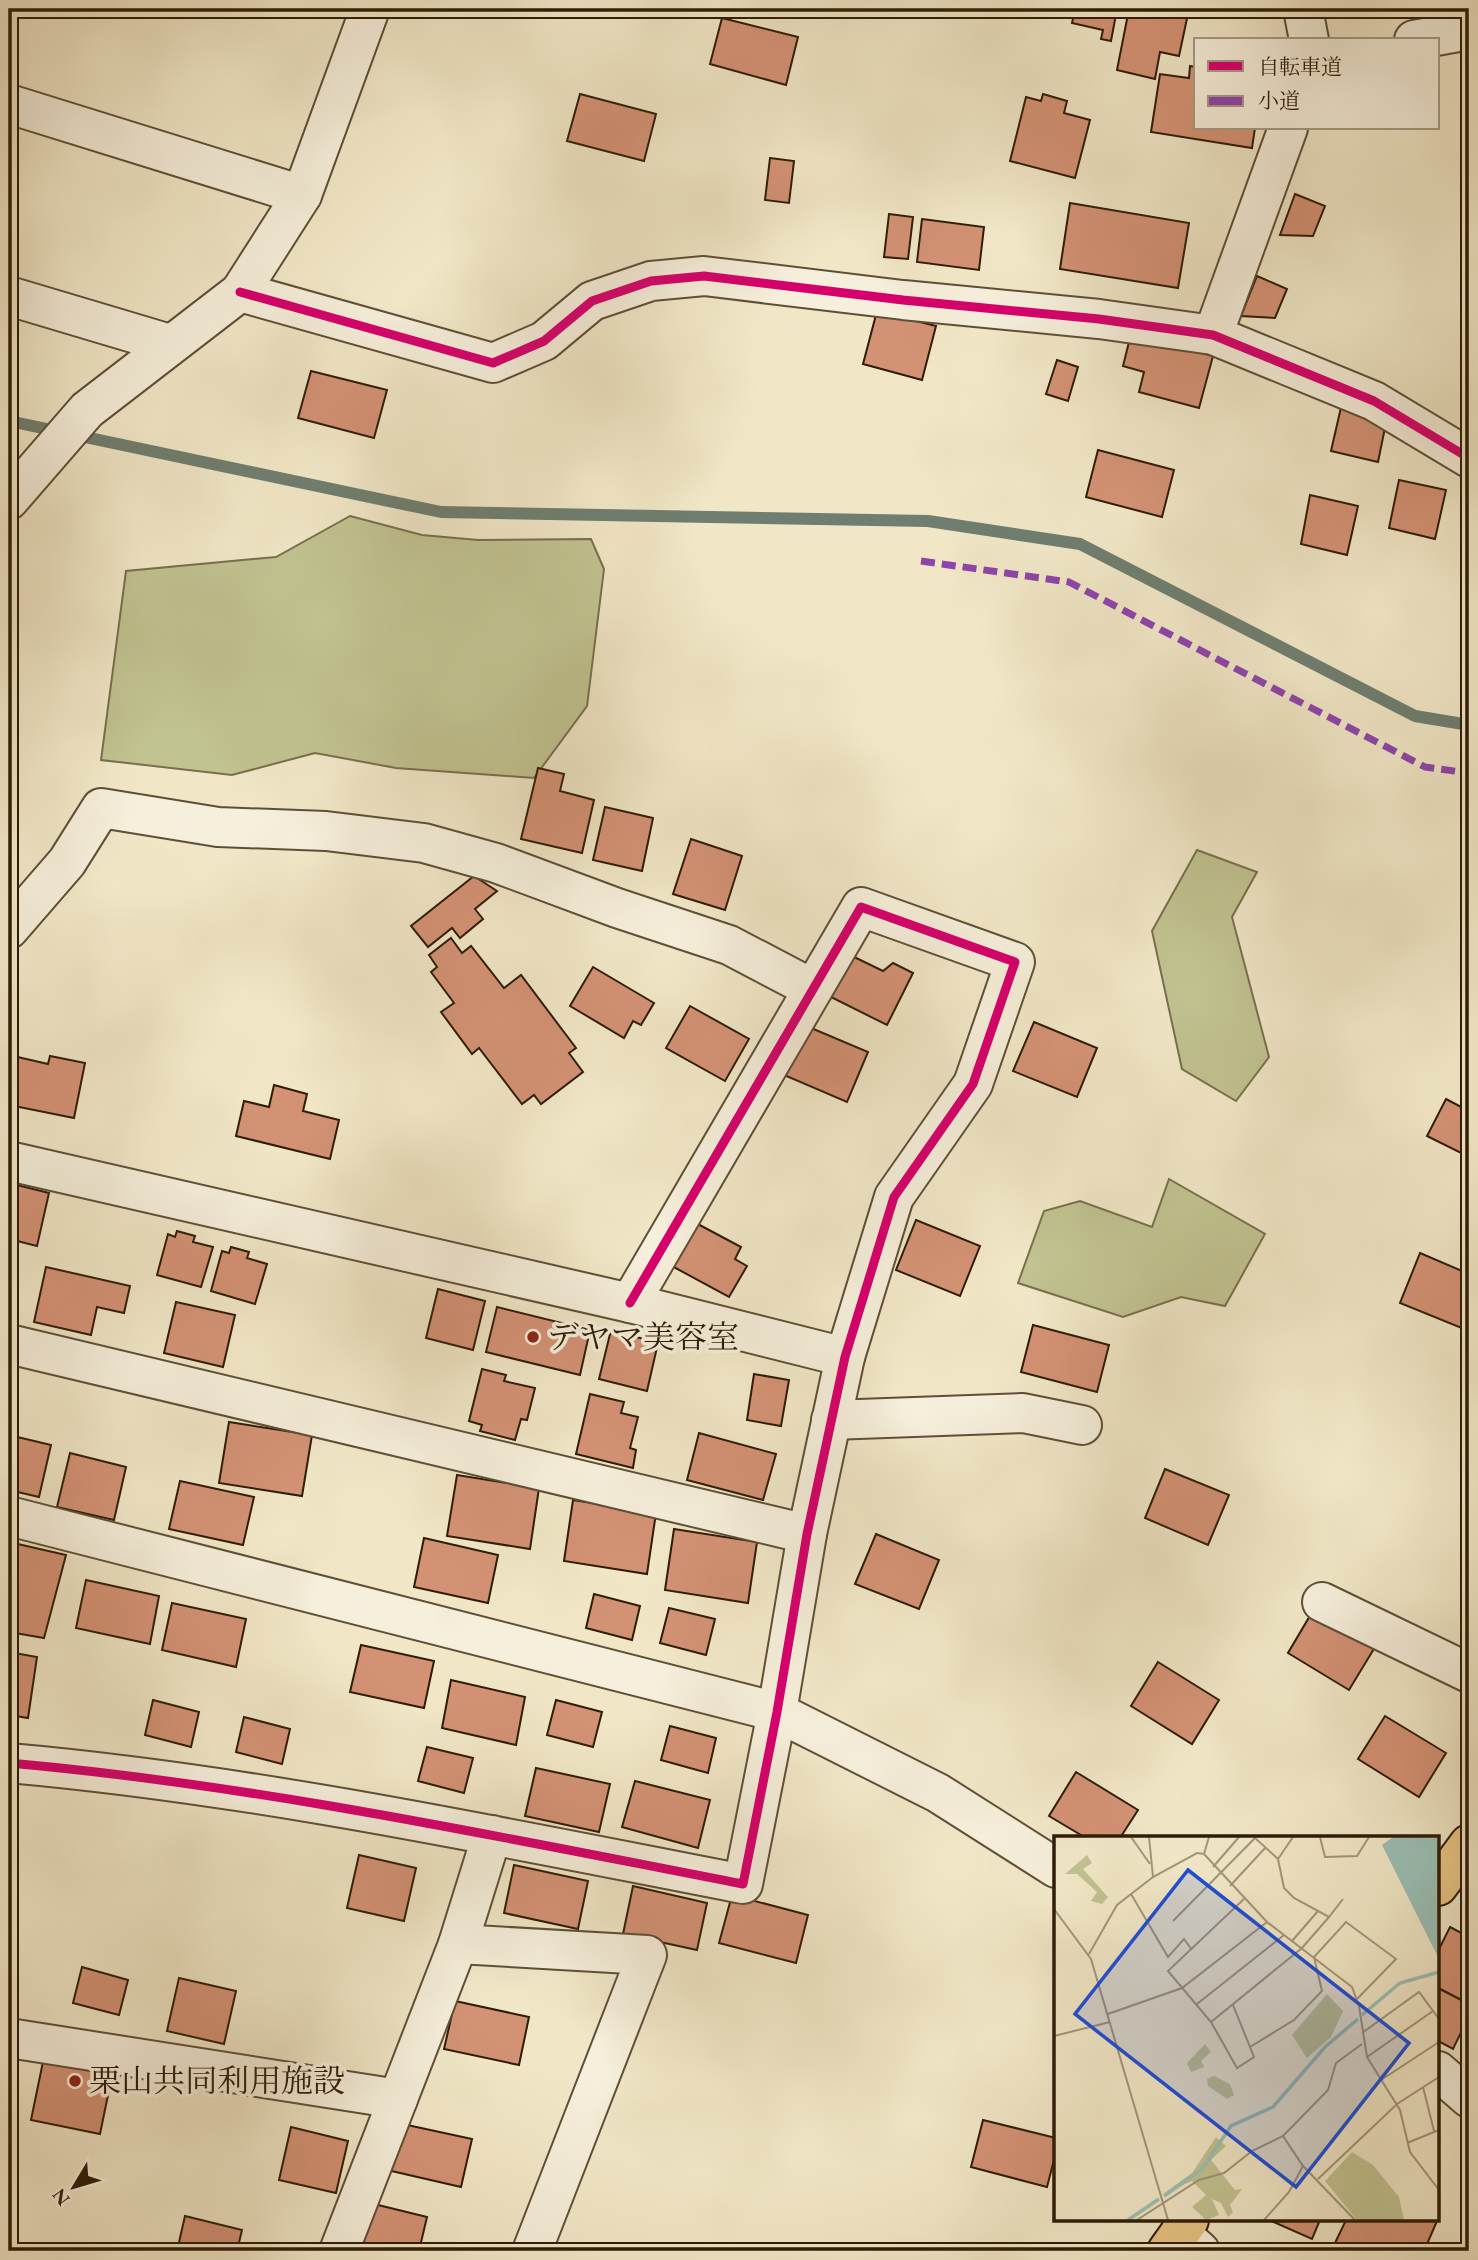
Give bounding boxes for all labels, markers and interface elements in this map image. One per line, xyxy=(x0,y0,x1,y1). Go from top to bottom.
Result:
legend xyxy=(1194,38,1440,130)
text: 自転車道 xyxy=(1258,53,1342,80)
text: 小道 xyxy=(1258,87,1300,114)
place label: デヤマ美容室 xyxy=(547,1316,739,1358)
marker: デヤマ美容室 xyxy=(525,1329,541,1345)
inset map xyxy=(1054,1836,1440,2222)
place label: 栗山共同利用施設 xyxy=(89,2060,345,2102)
marker: 栗山共同利用施設 xyxy=(67,2073,83,2089)
north arrow xyxy=(38,2152,108,2222)
text: N xyxy=(46,2183,76,2211)

